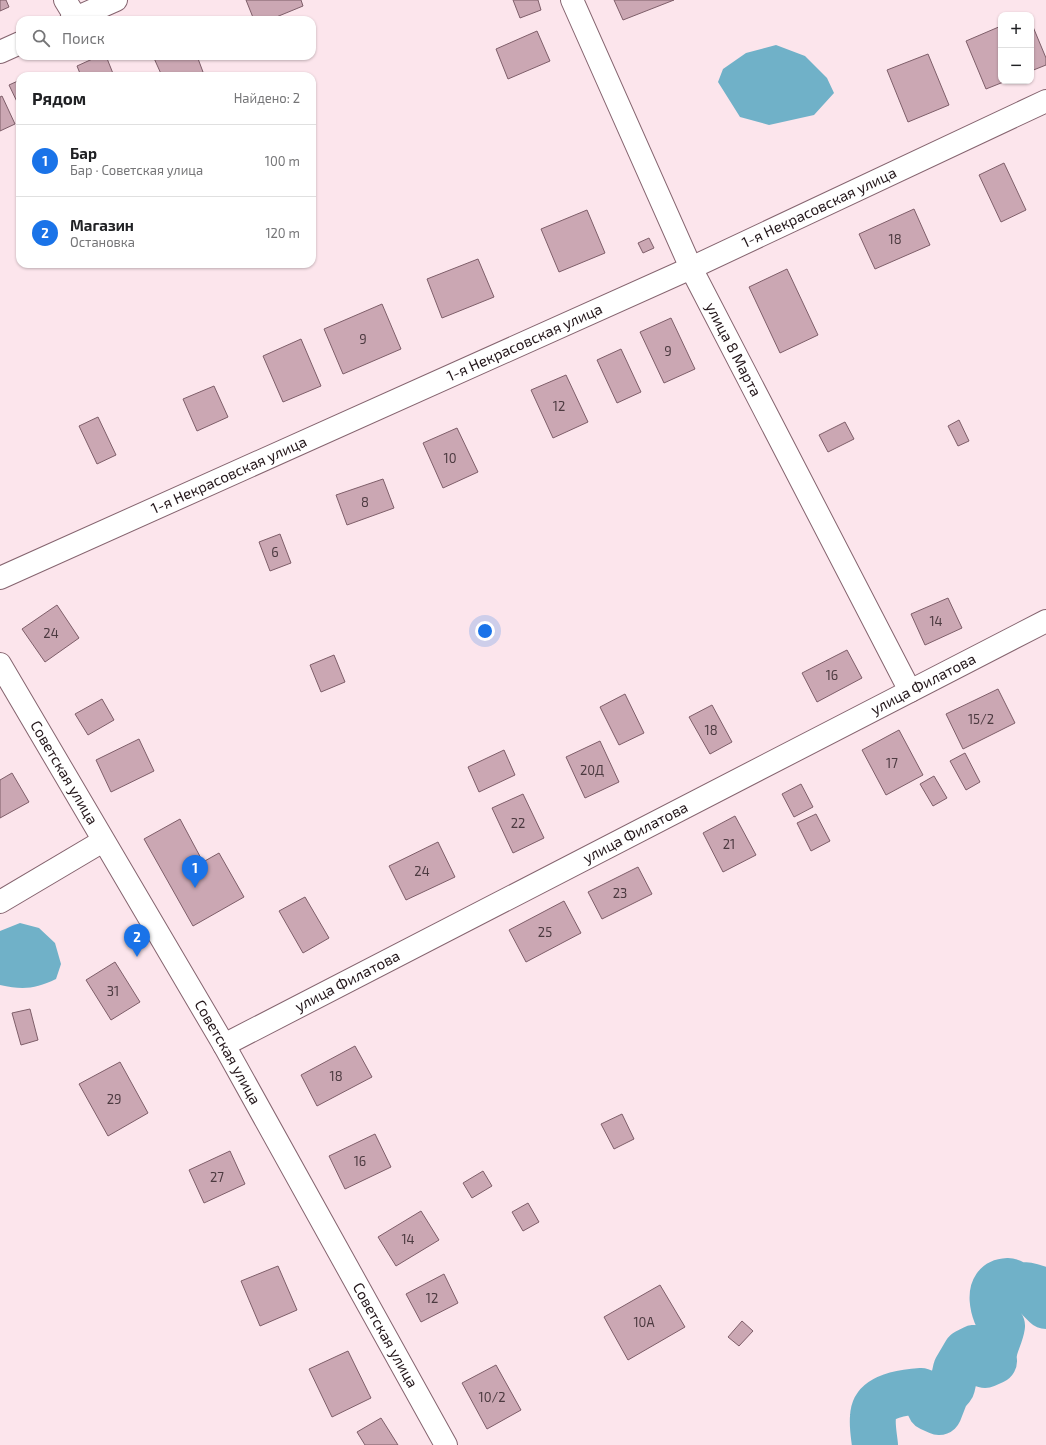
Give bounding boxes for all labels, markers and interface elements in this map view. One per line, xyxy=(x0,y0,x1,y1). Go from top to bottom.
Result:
map controls xyxy=(998,12,1034,84)
button: + xyxy=(998,12,1034,48)
search box xyxy=(16,16,316,60)
icon: search xyxy=(30,27,52,49)
text: Поиск xyxy=(62,29,105,47)
button: − xyxy=(998,48,1034,84)
text: Рядом xyxy=(32,88,86,108)
text: Найдено: 2 xyxy=(234,90,300,106)
text: Бар xyxy=(70,144,97,162)
text: 1 xyxy=(42,153,48,169)
text: 100 m xyxy=(265,153,300,169)
text: Бар · Советская улица xyxy=(70,162,203,178)
street label: 1-я Некрасовская улица xyxy=(739,163,899,251)
text: Магазин xyxy=(70,216,134,234)
text: 2 xyxy=(41,225,49,241)
text: 120 m xyxy=(265,225,300,241)
house number: 18 xyxy=(888,231,902,247)
text: Остановка xyxy=(70,234,135,250)
street label: 1-я Некрасовская улица xyxy=(444,299,605,384)
street label: улица 8 Марта xyxy=(701,299,766,399)
house number: 9 xyxy=(359,331,367,347)
house number: 9 xyxy=(664,343,672,359)
house number: 12 xyxy=(553,398,565,414)
street label: 1-я Некрасовская улица xyxy=(148,432,309,517)
house number: 10 xyxy=(443,450,457,466)
house number: 8 xyxy=(361,494,369,510)
house number: 6 xyxy=(271,544,279,560)
house number: 14 xyxy=(929,613,943,629)
your location xyxy=(475,621,495,641)
house number: 24 xyxy=(43,625,59,641)
street label: улица Филатова xyxy=(867,649,978,719)
house number: 16 xyxy=(826,667,838,683)
house number: 15/2 xyxy=(968,711,994,727)
street label: Советская улица xyxy=(27,717,102,827)
house number: 18 xyxy=(704,722,718,738)
house number: 17 xyxy=(886,755,898,771)
house number: 20Д xyxy=(580,762,604,778)
street label: улица Филатова xyxy=(580,797,691,867)
house number: 22 xyxy=(511,815,525,831)
house number: 21 xyxy=(723,836,735,852)
pin: 1 xyxy=(182,855,208,888)
house number: 24 xyxy=(414,863,430,879)
house number: 23 xyxy=(613,885,627,901)
pin: 2 xyxy=(124,924,150,957)
house number: 25 xyxy=(538,924,552,940)
street label: улица Филатова xyxy=(292,946,403,1016)
house number: 31 xyxy=(107,983,119,999)
street label: Советская улица xyxy=(191,996,265,1107)
house number: 18 xyxy=(329,1068,343,1084)
house number: 29 xyxy=(107,1091,121,1107)
house number: 16 xyxy=(354,1153,366,1169)
house number: 27 xyxy=(210,1169,224,1185)
house number: 14 xyxy=(401,1231,415,1247)
street label: Советская улица xyxy=(350,1279,422,1391)
house number: 12 xyxy=(426,1290,438,1306)
house number: 10А xyxy=(633,1314,655,1330)
house number: 10/2 xyxy=(478,1389,506,1405)

